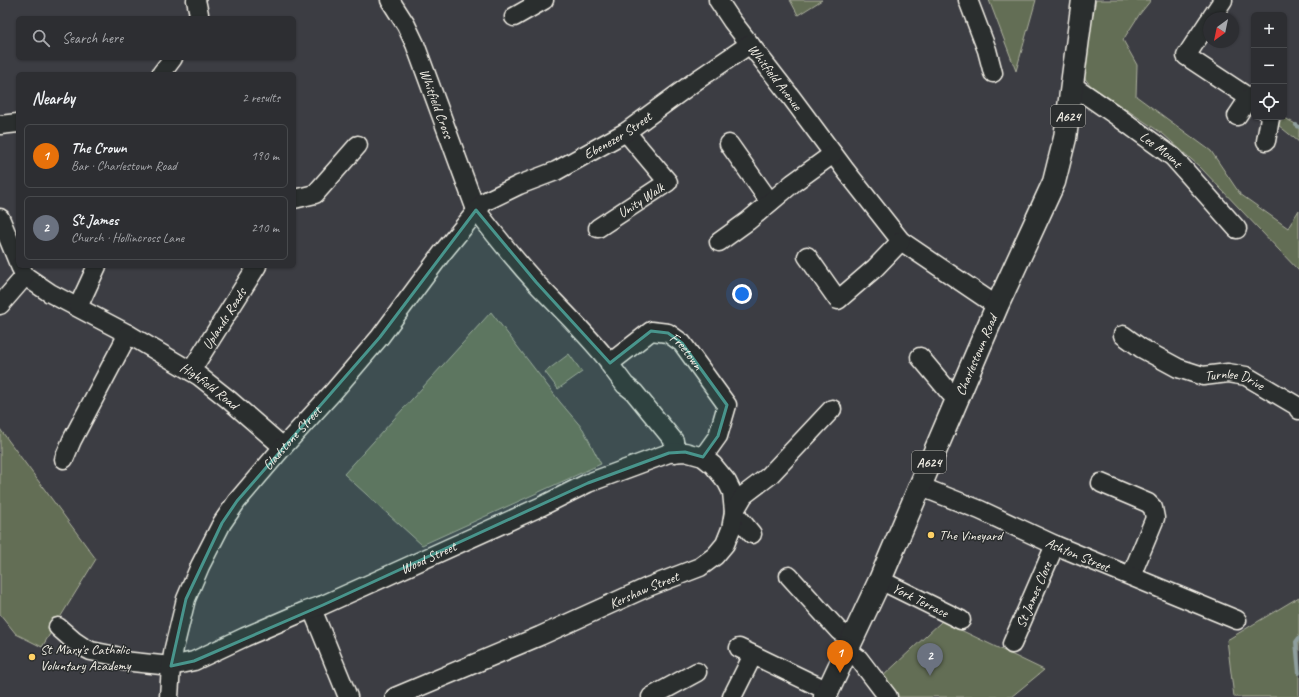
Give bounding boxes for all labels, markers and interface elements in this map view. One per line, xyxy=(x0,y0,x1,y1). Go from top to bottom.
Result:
north arrow xyxy=(1203,12,1239,48)
map controls xyxy=(1251,12,1287,120)
button: + xyxy=(1251,12,1287,48)
search box xyxy=(16,16,296,60)
icon: search xyxy=(30,27,52,49)
text: Search here xyxy=(62,29,123,48)
street label: Whitfield Avenue xyxy=(744,41,807,115)
button: − xyxy=(1251,48,1287,84)
street label: Whitfield Cross xyxy=(416,67,457,142)
button: locate xyxy=(1251,84,1287,120)
text: Nearby xyxy=(32,88,75,109)
text: 2 results xyxy=(242,90,280,106)
road number: A624 xyxy=(1051,105,1085,127)
street label: Ebenezer Street xyxy=(581,108,656,163)
street label: Lee Mount xyxy=(1136,128,1187,172)
text: The Crown xyxy=(71,139,127,158)
text: 1 xyxy=(43,148,49,164)
text: 190 m xyxy=(251,148,279,164)
text: Bar · Charlestown Road xyxy=(71,158,177,174)
street label: Unity Walk xyxy=(615,179,668,222)
text: St James xyxy=(71,211,118,230)
text: 2 xyxy=(43,220,49,236)
text: 210 m xyxy=(251,220,279,236)
text: Church · Hollincross Lane xyxy=(71,230,184,246)
street label: Uplands Roads xyxy=(199,284,251,353)
your location xyxy=(732,284,752,304)
street label: Charlestown Road xyxy=(952,310,1002,398)
street label: Freetown xyxy=(666,329,707,374)
street label: Highfield Road xyxy=(177,359,243,415)
street label: Turnlee Drive xyxy=(1204,365,1268,395)
street label: Gladstone Street xyxy=(259,402,326,474)
road number: A624 xyxy=(912,451,946,473)
place label: The Vineyard xyxy=(939,527,1004,544)
marker: The Vineyard xyxy=(926,530,936,540)
street label: Ashton Street xyxy=(1043,534,1113,576)
street label: Wood Street xyxy=(398,537,460,578)
street label: St James Close xyxy=(1012,558,1056,630)
street label: Kershaw Street xyxy=(607,568,682,612)
street label: York Terrace xyxy=(889,579,952,622)
pin: 1 xyxy=(827,640,853,673)
place label: St Mary's Catholic Voluntary Academy xyxy=(40,641,132,674)
pin: 2 xyxy=(917,643,943,676)
marker: St Mary's Catholic Voluntary Academy xyxy=(27,652,37,662)

